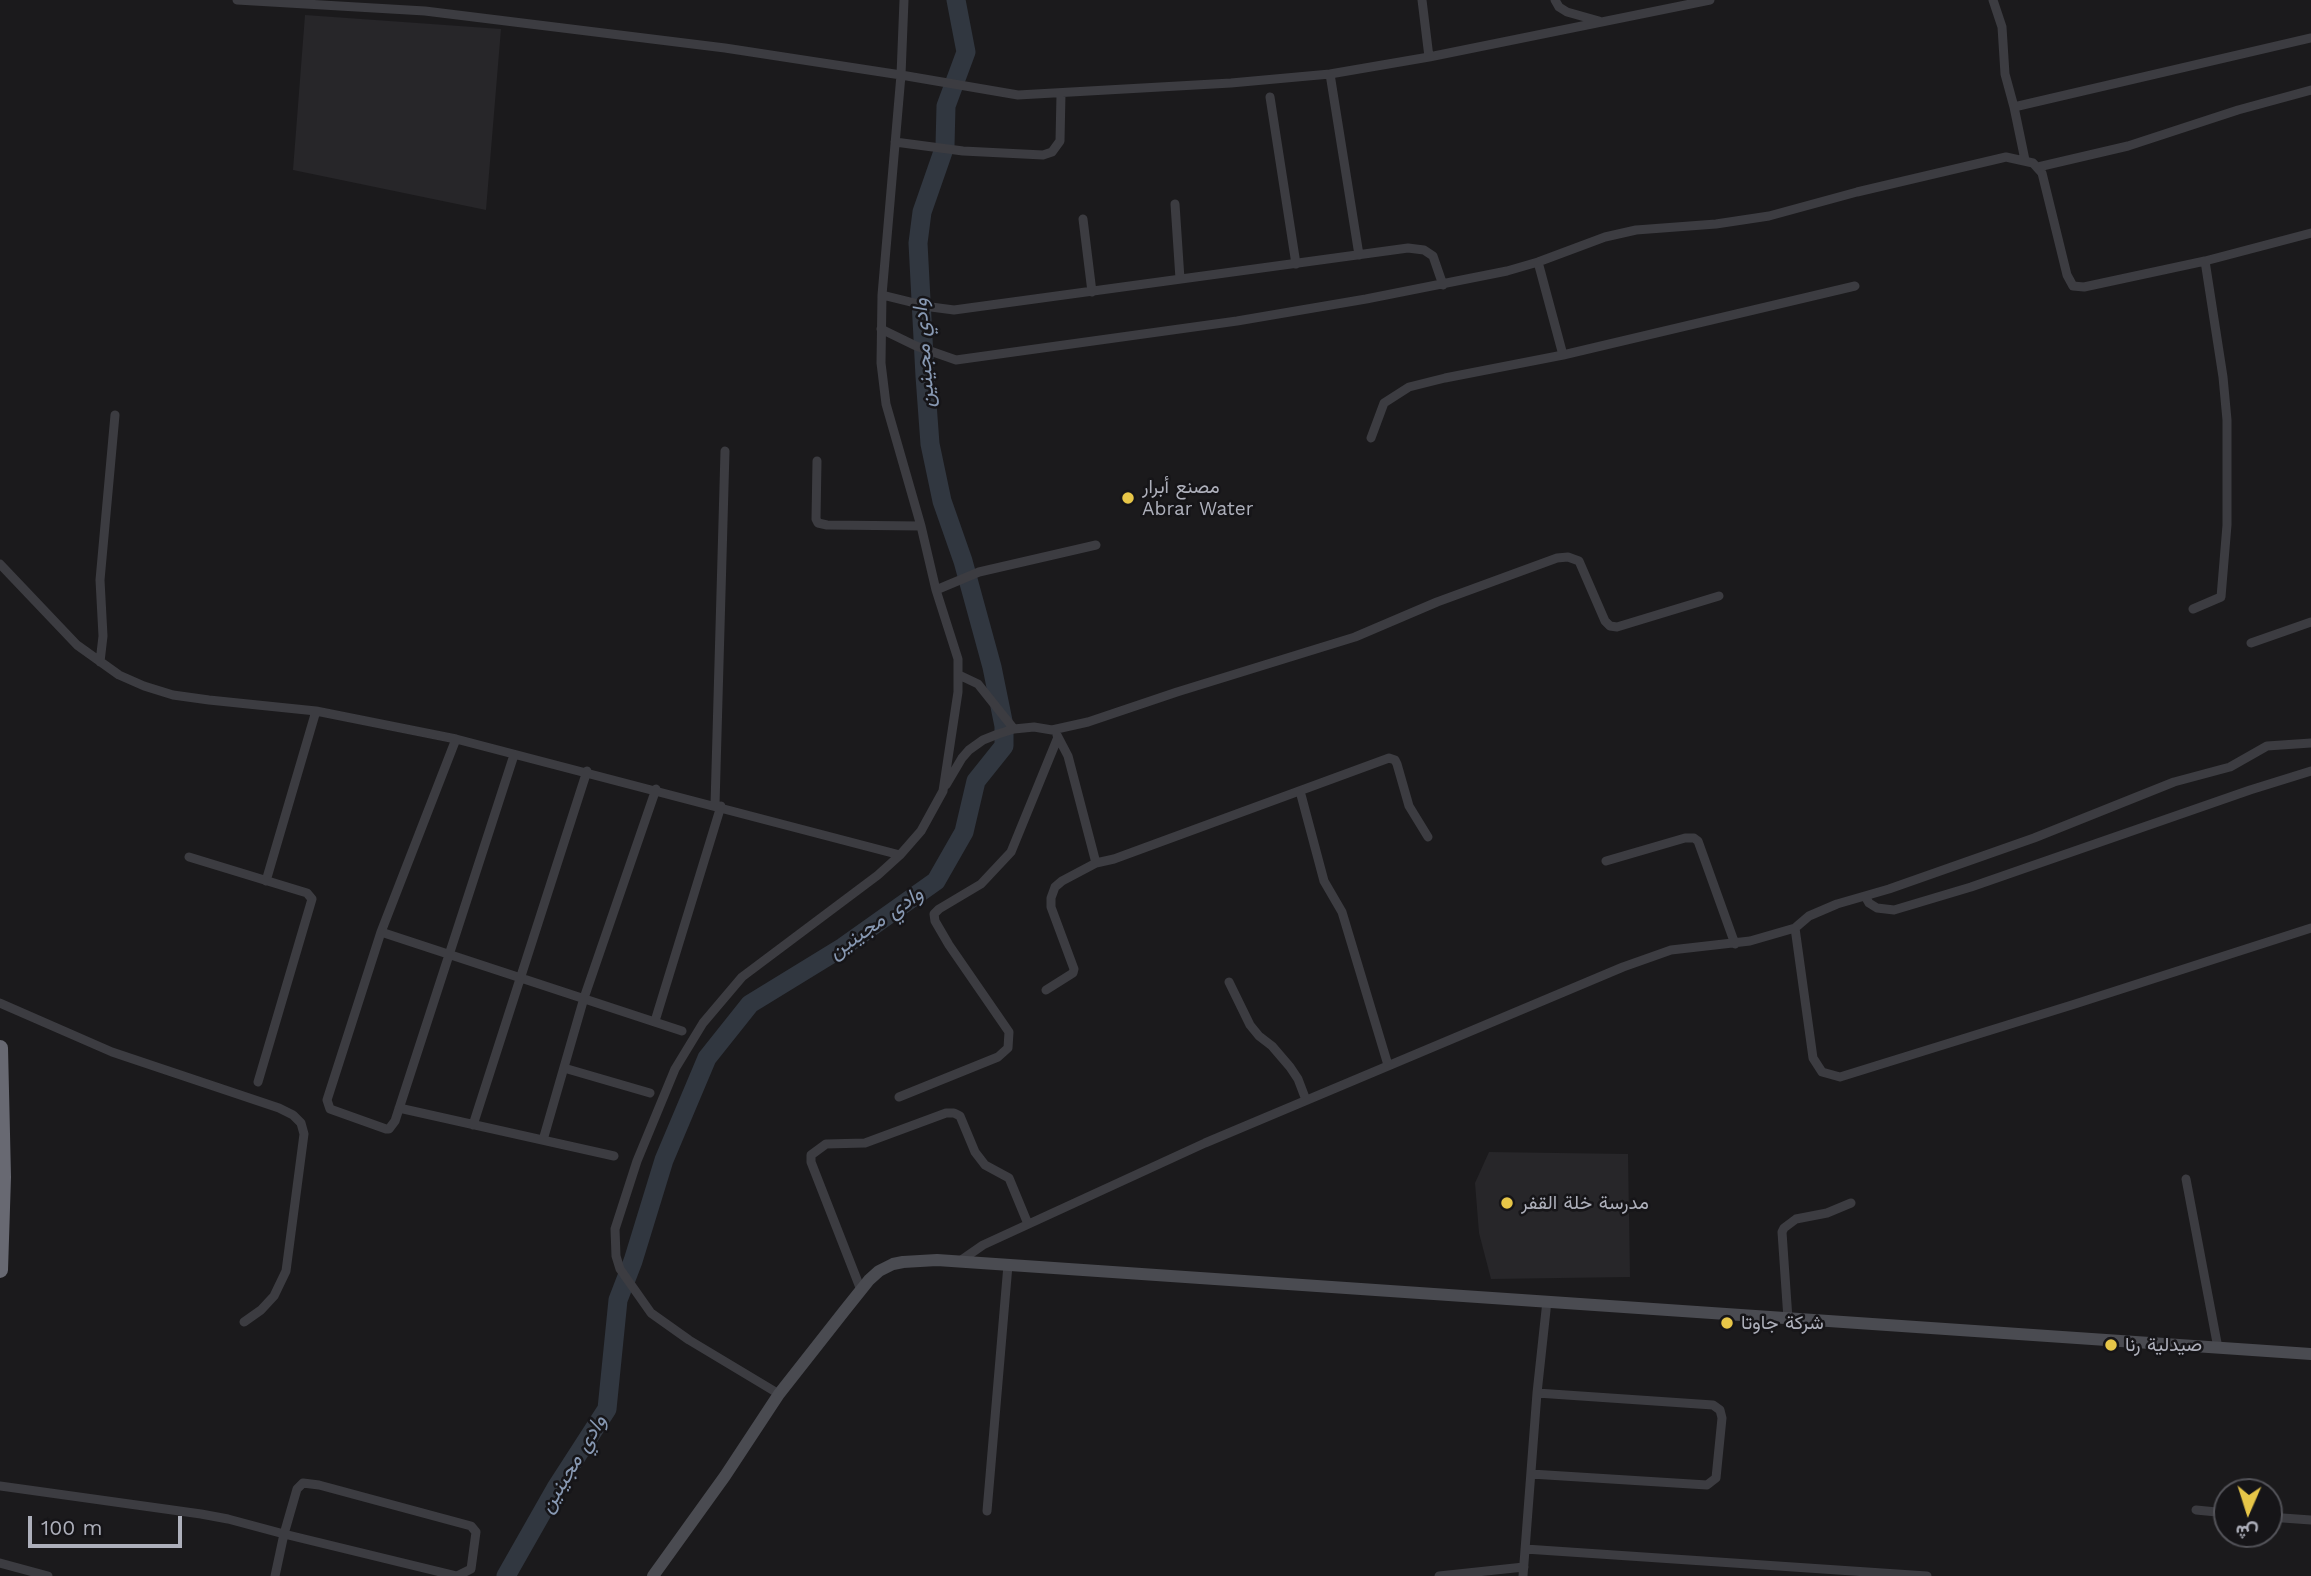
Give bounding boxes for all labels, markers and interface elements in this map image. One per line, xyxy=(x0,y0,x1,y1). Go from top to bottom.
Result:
water label: وادي مجينين xyxy=(908,297,940,409)
place label: مصنع أبرار Abrar Water xyxy=(1142,476,1253,520)
marker: مصنع أبرار Abrar Water xyxy=(1120,490,1136,506)
water label: وادي مجينين xyxy=(824,881,928,965)
place label: مدرسة خلة القفر xyxy=(1521,1192,1649,1214)
marker: مدرسة خلة القفر xyxy=(1499,1195,1515,1211)
place label: شركة جاوتا xyxy=(1741,1312,1824,1334)
marker: شركة جاوتا xyxy=(1719,1315,1735,1331)
place label: صيدلية رنا xyxy=(2125,1334,2202,1356)
marker: صيدلية رنا xyxy=(2103,1337,2119,1353)
water label: وادي مجينين xyxy=(534,1410,612,1518)
north arrow xyxy=(2213,1478,2283,1548)
scale bar xyxy=(32,1502,186,1546)
text: 100 m xyxy=(41,1515,103,1540)
text: ش xyxy=(2235,1520,2259,1545)

